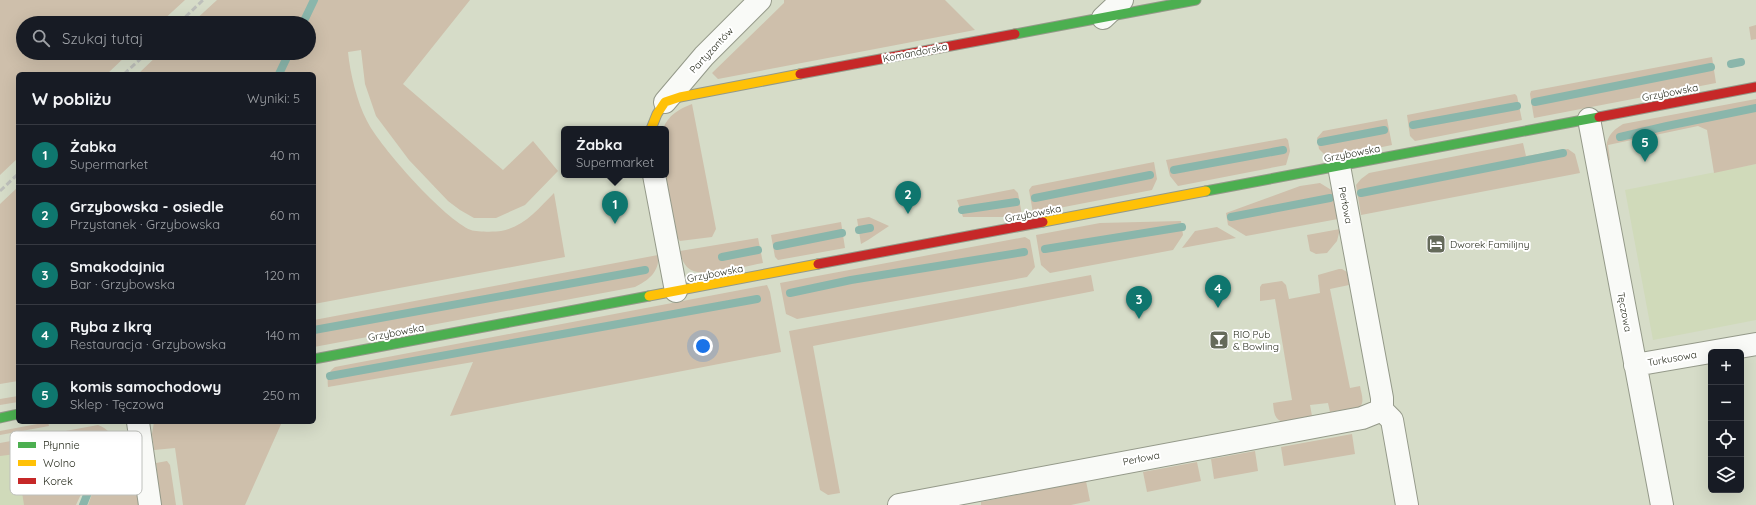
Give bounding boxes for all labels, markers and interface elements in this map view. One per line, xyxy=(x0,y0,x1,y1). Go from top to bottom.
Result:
search box xyxy=(16,16,316,60)
street label: Partyzantów xyxy=(687,24,736,76)
icon: search xyxy=(30,27,52,49)
text: Szukaj tutaj xyxy=(62,29,143,48)
street label: Komandorska xyxy=(882,40,949,65)
street label: Grzybowska xyxy=(1641,81,1699,104)
text: W pobliżu xyxy=(32,88,112,109)
text: Wyniki: 5 xyxy=(247,90,300,106)
popup xyxy=(561,126,669,178)
pin: 5 xyxy=(1632,129,1658,162)
text: Żabka xyxy=(576,135,622,154)
text: Żabka xyxy=(70,137,116,156)
street label: Grzybowska xyxy=(1323,142,1381,165)
text: 1 xyxy=(42,147,48,163)
text: 40 m xyxy=(270,147,300,163)
text: Supermarket xyxy=(576,154,654,170)
text: Supermarket xyxy=(70,156,148,172)
pin: 2 xyxy=(895,181,921,214)
street label: Perłowa xyxy=(1336,186,1355,225)
pin: 1 xyxy=(602,191,628,224)
text: Grzybowska - osiedle xyxy=(70,197,224,216)
street label: Grzybowska xyxy=(1004,202,1062,225)
text: 2 xyxy=(41,207,49,223)
text: 60 m xyxy=(270,207,300,223)
text: Przystanek · Grzybowska xyxy=(70,216,220,232)
hotel icon: Dworek Familijny xyxy=(1425,233,1447,255)
place label: Dworek Familijny xyxy=(1450,238,1529,251)
text: Smakodajnia xyxy=(70,257,165,276)
street label: Grzybowska xyxy=(686,262,744,285)
text: 3 xyxy=(42,267,48,283)
text: 120 m xyxy=(265,267,300,283)
pin: 4 xyxy=(1205,275,1231,308)
text: Bar · Grzybowska xyxy=(70,276,175,292)
pin: 3 xyxy=(1126,286,1152,319)
street label: Tęczowa xyxy=(1614,291,1635,333)
text: Ryba z Ikrą xyxy=(70,317,152,336)
street label: Grzybowska xyxy=(367,321,425,344)
text: 4 xyxy=(41,327,49,343)
text: 140 m xyxy=(265,327,300,343)
place label: RIO Pub & Bowling xyxy=(1233,328,1279,353)
bar icon: RIO Pub & Bowling xyxy=(1208,329,1230,351)
text: Restauracja · Grzybowska xyxy=(70,336,226,352)
your location xyxy=(693,336,713,356)
street label: Turkusowa xyxy=(1646,348,1698,369)
map controls xyxy=(1708,349,1744,493)
button: + xyxy=(1708,349,1744,385)
text: komis samochodowy xyxy=(70,377,221,396)
button: − xyxy=(1708,385,1744,421)
text: 5 xyxy=(41,387,49,403)
text: 250 m xyxy=(263,387,300,403)
text: Sklep · Tęczowa xyxy=(70,396,164,412)
button: locate xyxy=(1708,421,1744,457)
legend xyxy=(10,431,142,495)
text: Płynnie xyxy=(43,438,80,452)
street label: Perłowa xyxy=(1122,449,1161,468)
text: Wolno xyxy=(43,456,76,470)
button: layers xyxy=(1708,457,1744,493)
text: Korek xyxy=(43,474,73,488)

